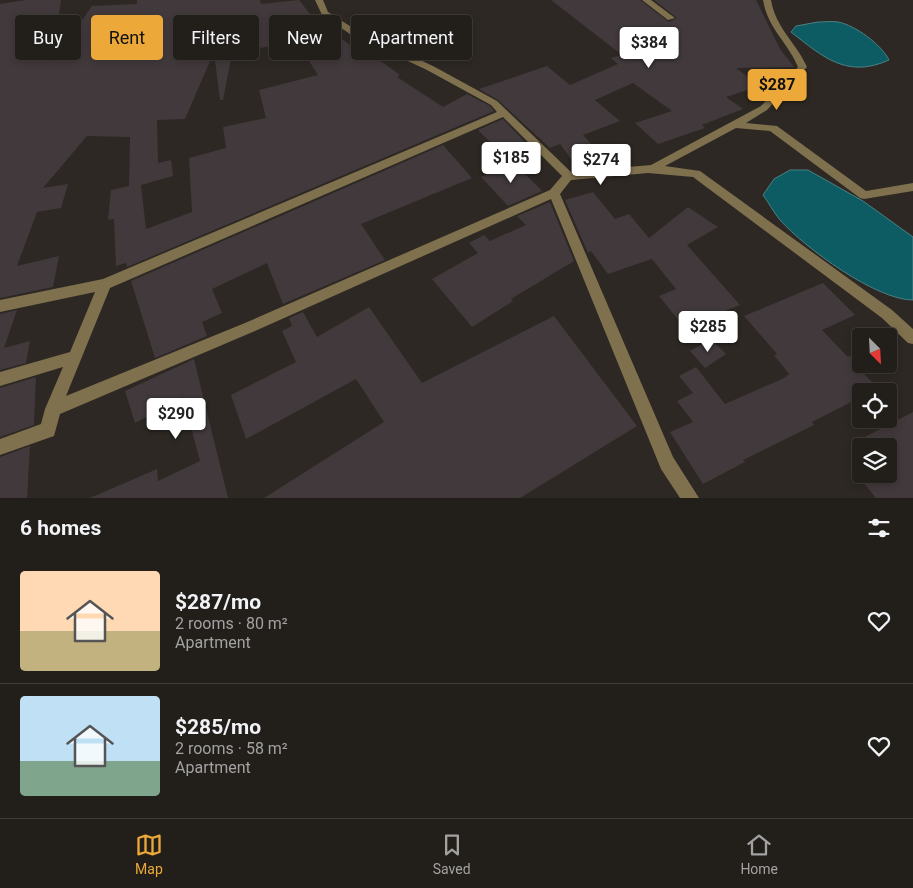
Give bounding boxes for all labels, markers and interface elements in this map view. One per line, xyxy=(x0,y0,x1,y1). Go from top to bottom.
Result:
chip: Buy xyxy=(15,15,81,60)
chip: Rent xyxy=(91,15,163,60)
chip: Filters xyxy=(173,15,259,60)
chip: New xyxy=(269,15,341,60)
chip: Apartment xyxy=(351,15,472,60)
pin: $384 xyxy=(619,27,679,69)
text: $384 xyxy=(631,33,667,52)
pin: $287 xyxy=(747,68,807,111)
text: $287 xyxy=(759,75,795,94)
pin: $185 xyxy=(481,142,541,184)
pin: $274 xyxy=(571,144,631,186)
text: $185 xyxy=(493,148,529,167)
text: $274 xyxy=(583,150,619,169)
pin: $285 xyxy=(678,310,738,353)
text: $285 xyxy=(690,317,726,336)
north arrow xyxy=(852,328,898,372)
map controls xyxy=(852,328,897,483)
button: locate xyxy=(852,383,897,428)
pin: $290 xyxy=(146,398,206,440)
text: $290 xyxy=(158,404,194,423)
button: layers xyxy=(852,438,897,483)
icon: filters xyxy=(865,514,893,542)
text: 6 homes xyxy=(20,516,101,540)
text: $287/mo xyxy=(175,590,261,614)
icon: home xyxy=(60,591,120,651)
icon: heart xyxy=(865,607,893,635)
text: 2 rooms · 80 m² xyxy=(175,614,288,633)
text: Apartment xyxy=(175,633,251,652)
text: $285/mo xyxy=(175,715,261,739)
icon: home xyxy=(60,716,120,776)
icon: heart xyxy=(865,732,893,760)
text: 2 rooms · 58 m² xyxy=(175,739,288,758)
text: Apartment xyxy=(175,758,251,777)
tab: Map xyxy=(135,831,163,877)
tab: Saved xyxy=(433,831,471,877)
tab: Home xyxy=(740,831,778,877)

